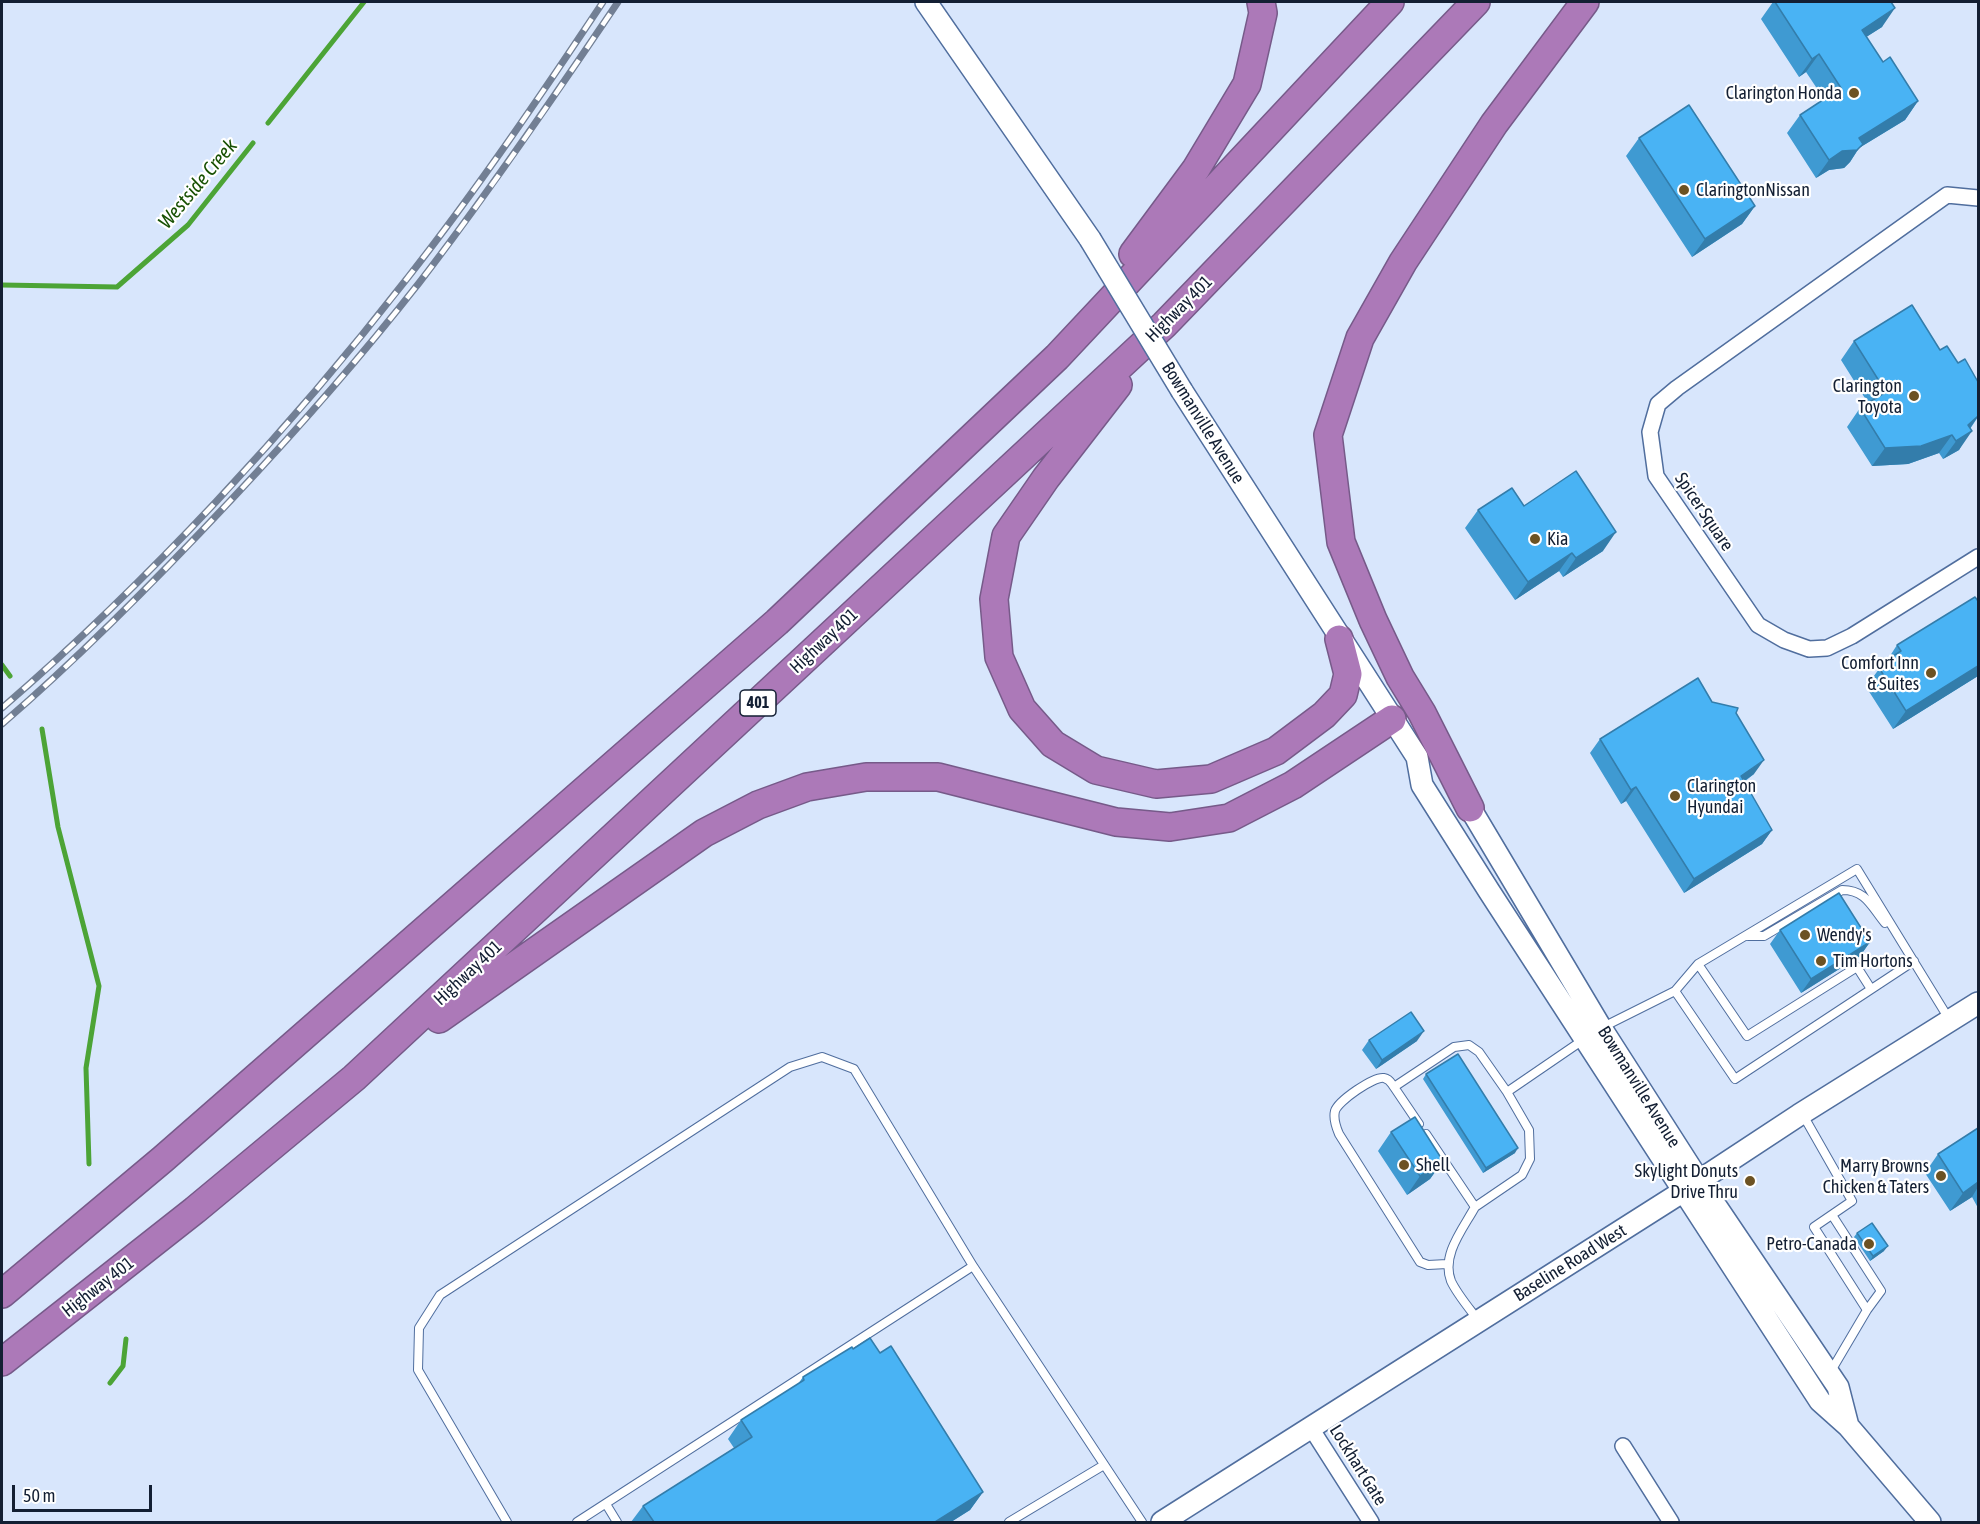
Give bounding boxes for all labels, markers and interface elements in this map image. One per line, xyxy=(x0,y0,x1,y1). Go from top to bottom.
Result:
place label: Clarington Honda xyxy=(1726,82,1842,104)
marker: Clarington Honda xyxy=(1847,86,1861,100)
water label: Westside Creek xyxy=(154,134,242,234)
place label: ClaringtonNissan xyxy=(1696,179,1810,201)
marker: ClaringtonNissan xyxy=(1677,183,1691,197)
street label: Highway 401 xyxy=(1141,271,1217,347)
street label: Bowmanville Avenue xyxy=(1157,358,1249,488)
place label: Clarington Toyota xyxy=(1833,375,1902,418)
marker: Clarington Toyota xyxy=(1907,389,1921,403)
street label: Spicer Square xyxy=(1670,469,1738,555)
place label: Kia xyxy=(1547,528,1568,550)
marker: Kia xyxy=(1528,532,1542,546)
street label: Highway 401 xyxy=(785,604,863,678)
place label: Comfort Inn & Suites xyxy=(1841,652,1919,694)
marker: Comfort Inn & Suites xyxy=(1924,666,1938,680)
road number: 401 xyxy=(740,690,776,716)
place label: Clarington Hyundai xyxy=(1687,775,1756,818)
marker: Clarington Hyundai xyxy=(1668,789,1682,803)
place label: Wendy's xyxy=(1817,924,1872,946)
marker: Wendy's xyxy=(1798,928,1812,942)
street label: Highway 401 xyxy=(429,936,507,1010)
place label: Tim Hortons xyxy=(1833,950,1913,972)
marker: Tim Hortons xyxy=(1814,954,1828,968)
street label: Bowmanville Avenue xyxy=(1593,1022,1685,1152)
place label: Shell xyxy=(1416,1154,1450,1176)
place label: Marry Browns Chicken & Taters xyxy=(1823,1155,1929,1198)
marker: Shell xyxy=(1397,1158,1411,1172)
place label: Skylight Donuts Drive Thru xyxy=(1635,1160,1738,1202)
marker: Marry Browns Chicken & Taters xyxy=(1934,1169,1948,1183)
marker: Skylight Donuts Drive Thru xyxy=(1743,1174,1757,1188)
street label: Baseline Road West xyxy=(1510,1220,1630,1306)
place label: Petro-Canada xyxy=(1766,1233,1857,1255)
marker: Petro-Canada xyxy=(1862,1237,1876,1251)
street label: Highway 401 xyxy=(58,1252,138,1322)
street label: Lockhart Gate xyxy=(1325,1421,1391,1509)
scale bar xyxy=(15,1473,154,1511)
text: 50 m xyxy=(23,1485,55,1506)

